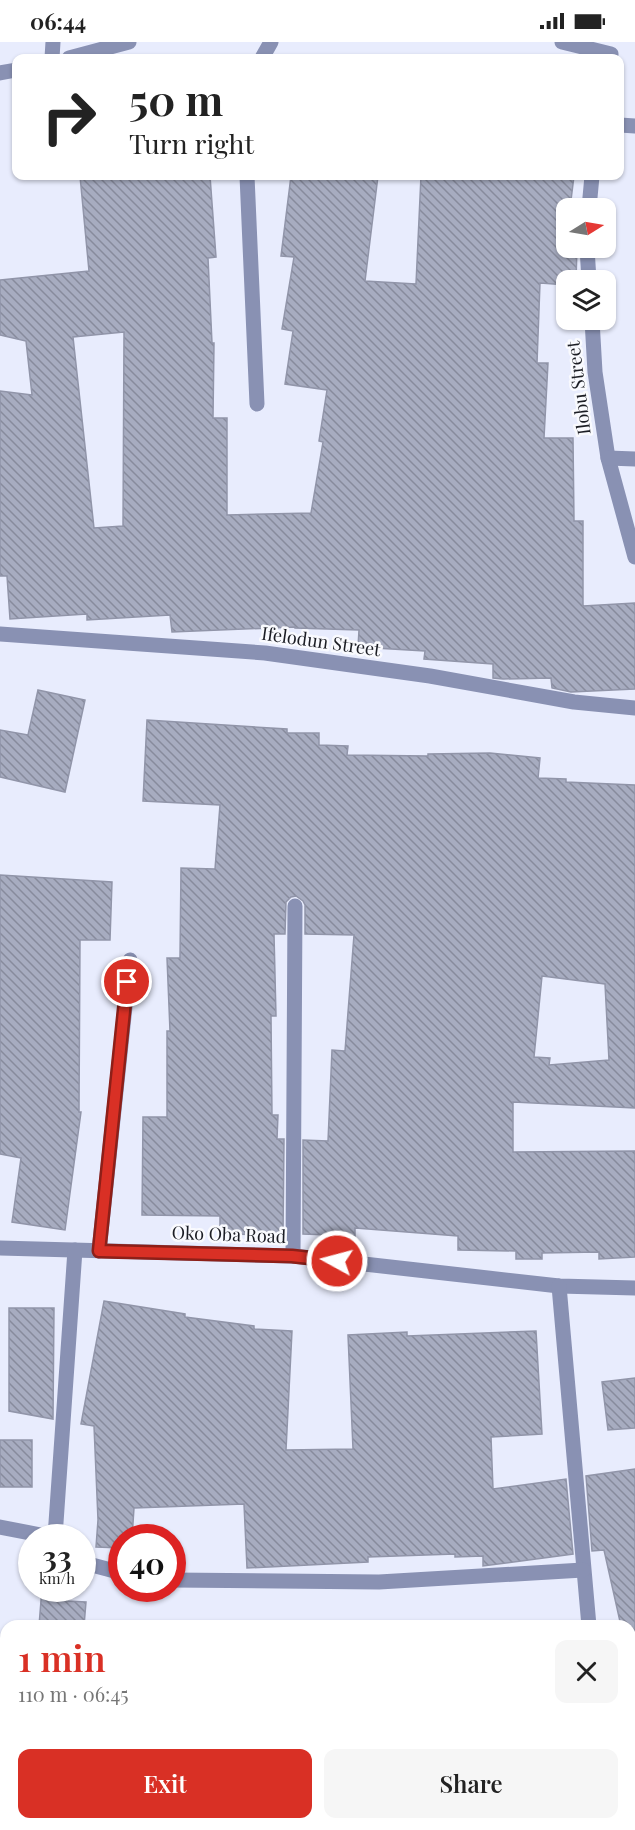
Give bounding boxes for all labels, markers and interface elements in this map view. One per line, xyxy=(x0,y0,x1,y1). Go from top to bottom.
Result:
text: 06:44 xyxy=(30,6,86,36)
text: 50 m xyxy=(129,71,223,127)
icon: right xyxy=(30,78,108,156)
text: Turn right xyxy=(129,125,254,161)
north arrow xyxy=(556,198,616,258)
map controls xyxy=(556,198,616,330)
button: layers xyxy=(556,270,616,330)
street label: Ilobu Street xyxy=(560,339,596,436)
street label: Ifelodun Street xyxy=(260,621,383,661)
pin xyxy=(101,956,152,1007)
icon: arrive xyxy=(110,965,143,998)
street label: Oko Oba Road xyxy=(171,1220,287,1248)
position arrow xyxy=(305,1229,369,1293)
speed limit sign: 40 xyxy=(108,1524,186,1602)
text: 33 xyxy=(42,1536,72,1576)
text: km/h xyxy=(39,1568,75,1588)
text: 1 min xyxy=(18,1633,106,1681)
button: close xyxy=(555,1640,618,1703)
text: 110 m · 06:45 xyxy=(18,1680,129,1707)
button: Exit xyxy=(18,1749,312,1818)
button: Share xyxy=(324,1749,618,1818)

